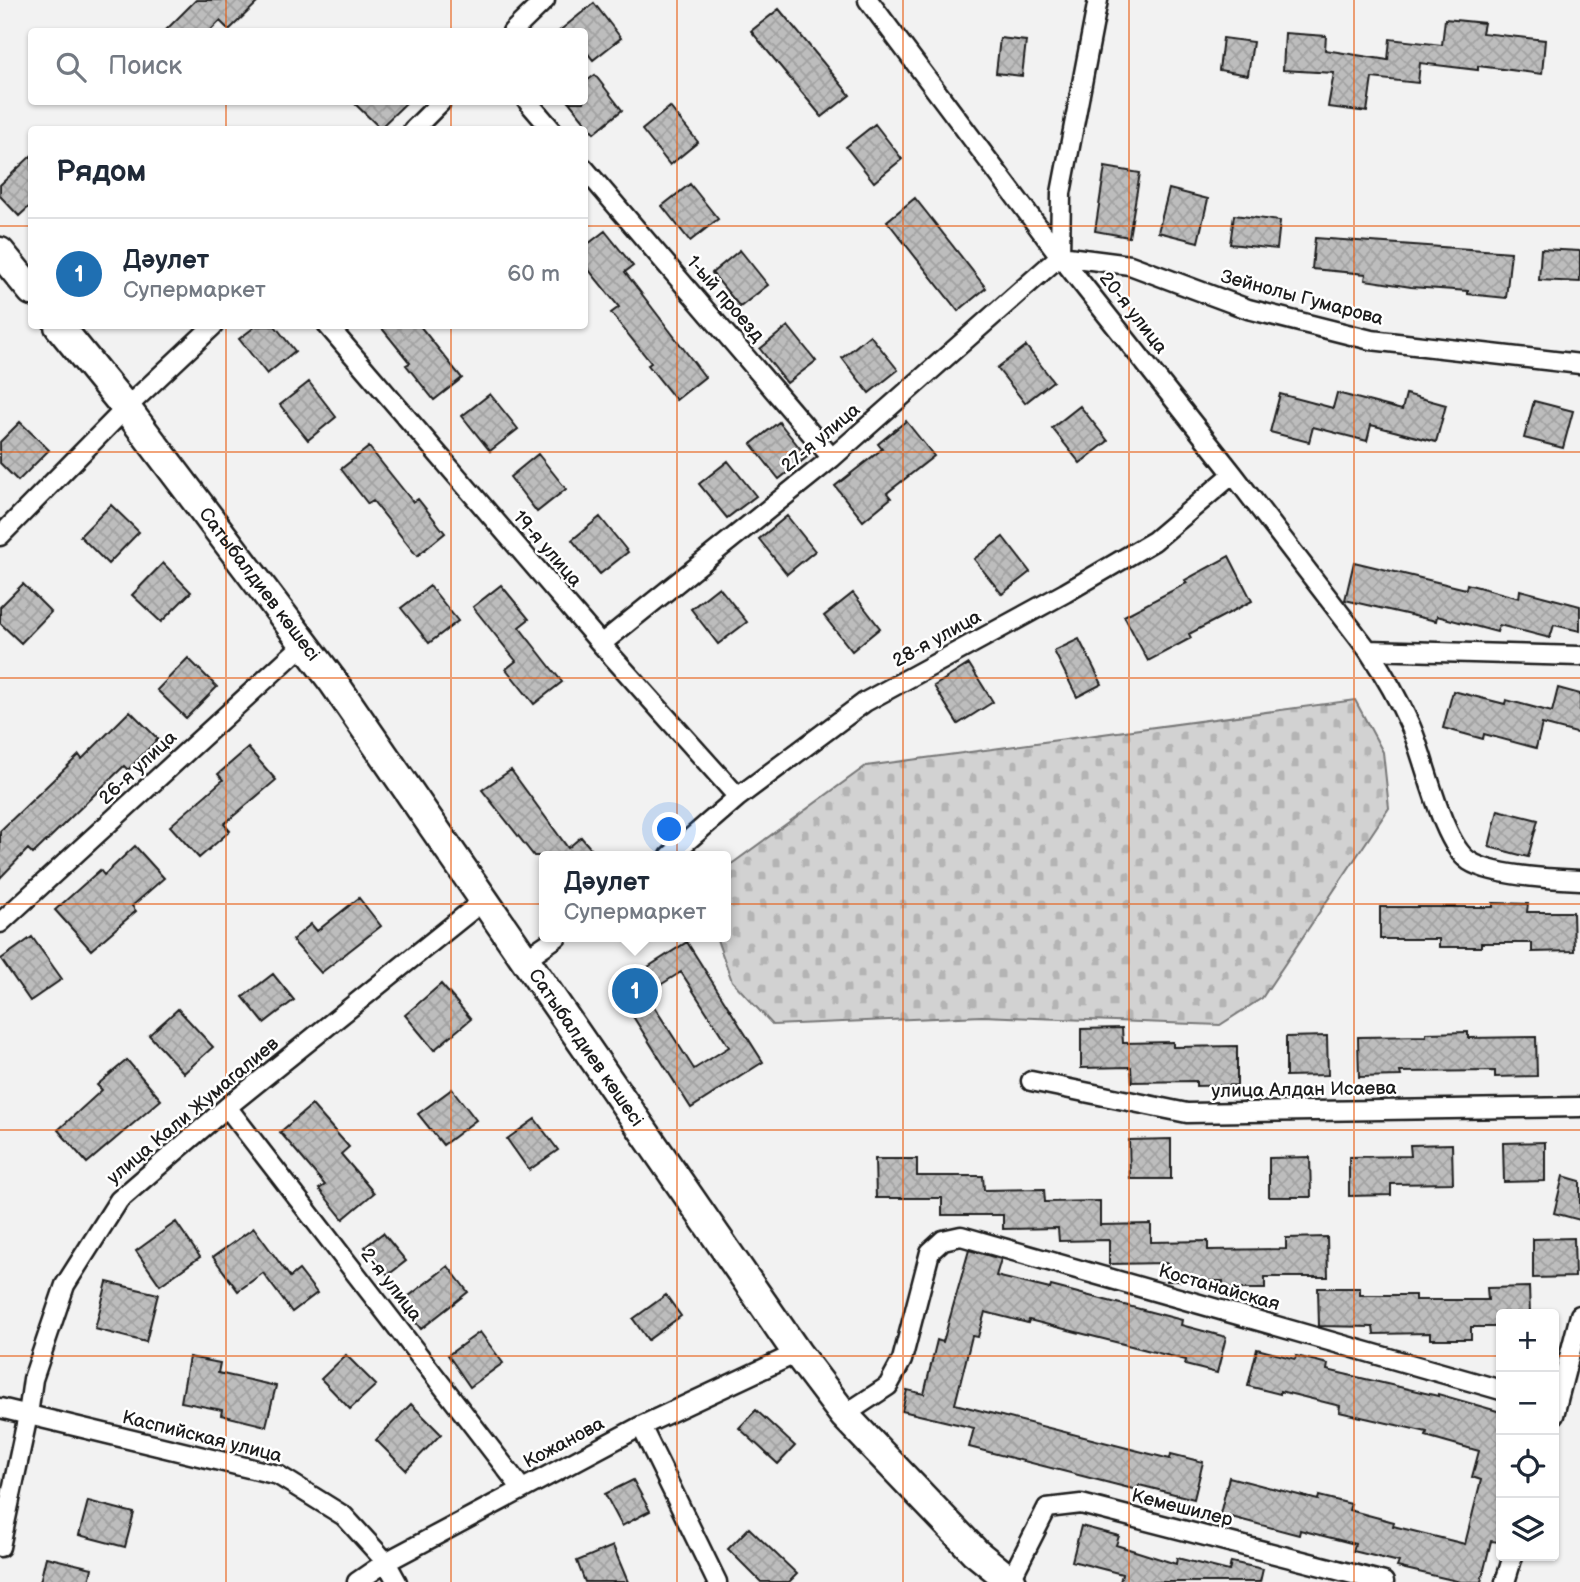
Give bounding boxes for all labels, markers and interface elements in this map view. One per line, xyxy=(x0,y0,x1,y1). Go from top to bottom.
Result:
search box xyxy=(28,28,588,105)
icon: search xyxy=(52,48,90,86)
text: Поиск xyxy=(108,51,182,82)
text: Рядом xyxy=(56,154,146,190)
text: Дәулет xyxy=(123,245,209,276)
street label: 1-ый проезд xyxy=(681,251,769,347)
text: 1 xyxy=(74,260,84,288)
text: 60 m xyxy=(507,260,560,288)
street label: Зейнолы Гумарова xyxy=(1218,265,1386,331)
street label: 20-я улица xyxy=(1094,267,1172,359)
text: Супермаркет xyxy=(123,276,266,304)
street label: 27-я улица xyxy=(777,398,865,478)
street label: Сатыбалдиев көшесі xyxy=(194,503,325,666)
street label: 19-я улица xyxy=(508,506,586,592)
street label: 28-я улица xyxy=(889,605,985,673)
street label: 26-я улица xyxy=(94,726,182,810)
your location xyxy=(652,812,686,846)
popup xyxy=(539,851,731,942)
text: Дәулет xyxy=(564,867,650,898)
text: Супермаркет xyxy=(564,898,706,926)
street label: Сатыбалдиев көшесі xyxy=(524,964,649,1131)
pin: 1 xyxy=(612,965,658,1017)
street label: улица Кали Жумагалиев xyxy=(103,1032,284,1190)
street label: улица Алдан Исаева xyxy=(1211,1077,1397,1103)
street label: 2-я улица xyxy=(355,1244,427,1326)
street label: Костанайская xyxy=(1156,1260,1282,1316)
map controls xyxy=(1496,1309,1559,1561)
button: + xyxy=(1496,1309,1559,1372)
button: − xyxy=(1496,1372,1559,1435)
street label: Каспийская улица xyxy=(120,1406,284,1468)
street label: Кожанова xyxy=(520,1412,608,1474)
button: locate xyxy=(1496,1435,1559,1498)
street label: Кемешилер xyxy=(1129,1484,1235,1532)
button: layers xyxy=(1496,1498,1559,1561)

